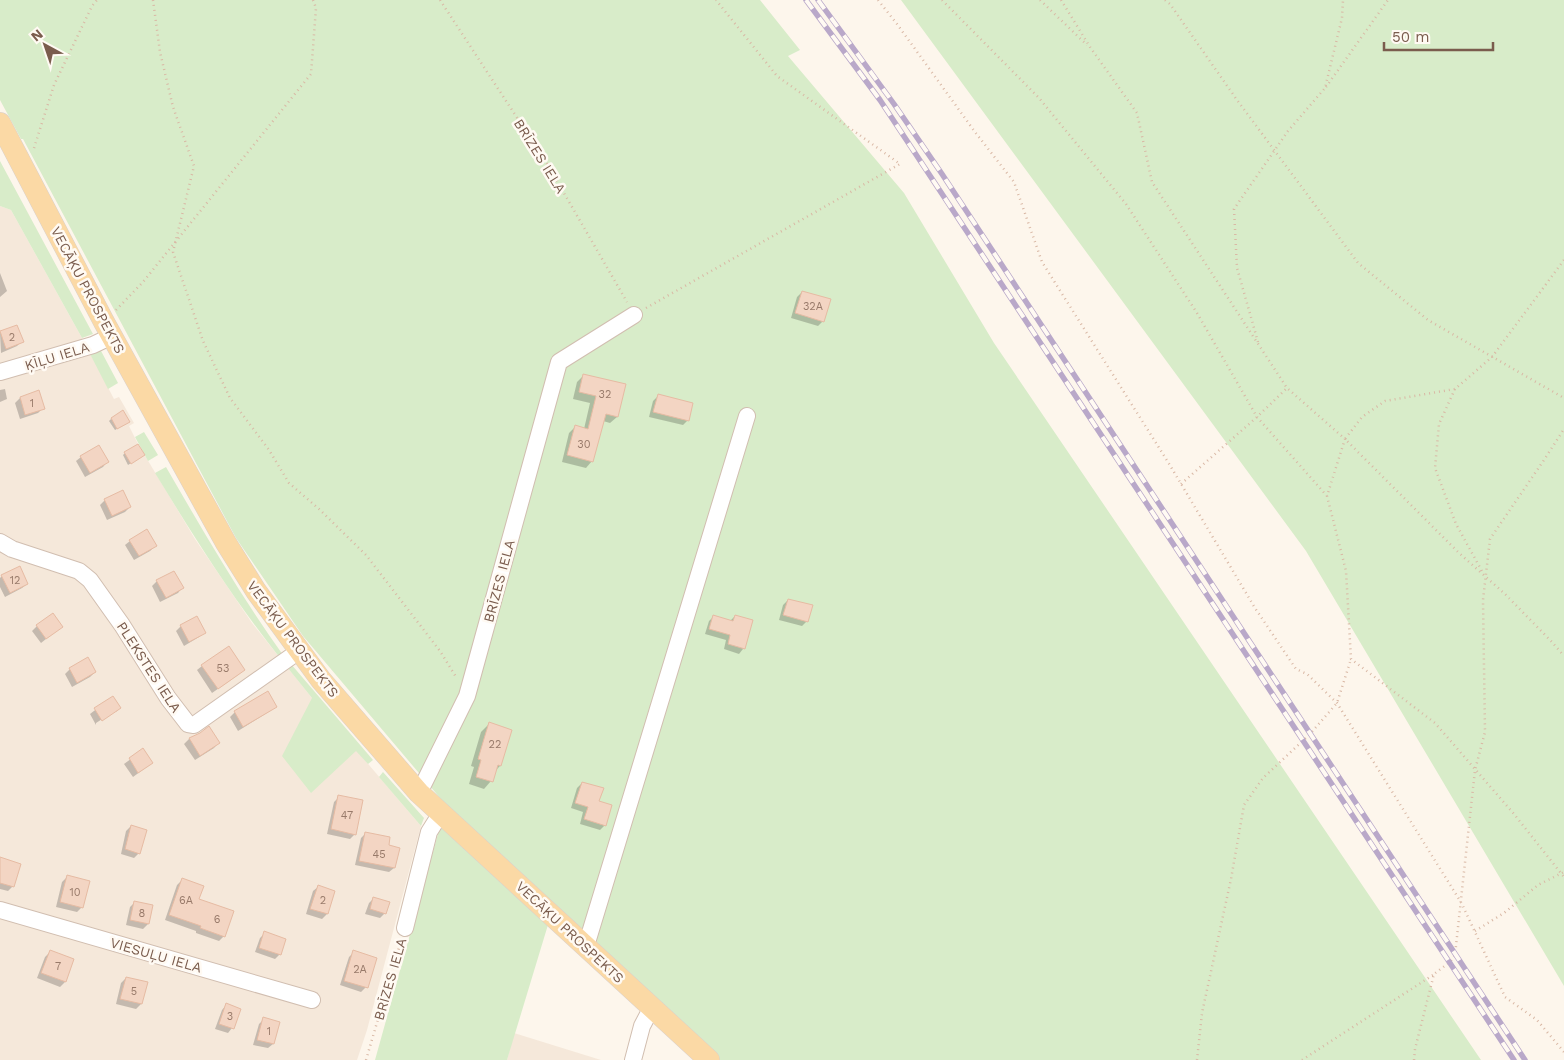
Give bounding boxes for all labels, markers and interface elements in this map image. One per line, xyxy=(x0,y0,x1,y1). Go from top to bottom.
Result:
north arrow xyxy=(20,20,70,70)
scale bar xyxy=(1384,20,1493,52)
text: N xyxy=(28,26,46,45)
text: 50 m xyxy=(1392,28,1429,46)
street label: BRĪZES IELA xyxy=(511,116,569,196)
street label: VECĀĶU PROSPEKTS xyxy=(47,224,128,357)
house number: 32A xyxy=(803,300,823,313)
house number: 2 xyxy=(9,331,15,344)
street label: ĶĪĻU IELA xyxy=(23,339,92,374)
house number: 32 xyxy=(599,388,611,401)
house number: 1 xyxy=(30,397,34,410)
house number: 30 xyxy=(577,438,591,451)
street label: BRĪZES IELA xyxy=(480,538,518,624)
house number: 12 xyxy=(10,574,20,587)
street label: VECĀĶU PROSPEKTS xyxy=(243,578,342,701)
street label: PLEKSTES IELA xyxy=(114,619,184,715)
house number: 53 xyxy=(217,662,229,675)
house number: 22 xyxy=(489,738,501,751)
house number: 47 xyxy=(341,809,353,822)
house number: 45 xyxy=(372,848,386,861)
street label: VECĀĶU PROSPEKTS xyxy=(512,878,627,987)
house number: 10 xyxy=(69,886,81,899)
house number: 6A xyxy=(179,894,193,907)
house number: 2 xyxy=(320,894,326,907)
house number: 8 xyxy=(139,907,146,920)
house number: 6 xyxy=(214,913,221,926)
street label: VIESUĻU IELA xyxy=(108,934,204,977)
street label: BRĪZES IELA xyxy=(371,936,409,1022)
house number: 7 xyxy=(55,960,61,973)
house number: 2A xyxy=(353,963,367,976)
house number: 5 xyxy=(131,985,137,998)
house number: 3 xyxy=(227,1010,233,1023)
house number: 1 xyxy=(267,1025,271,1038)

